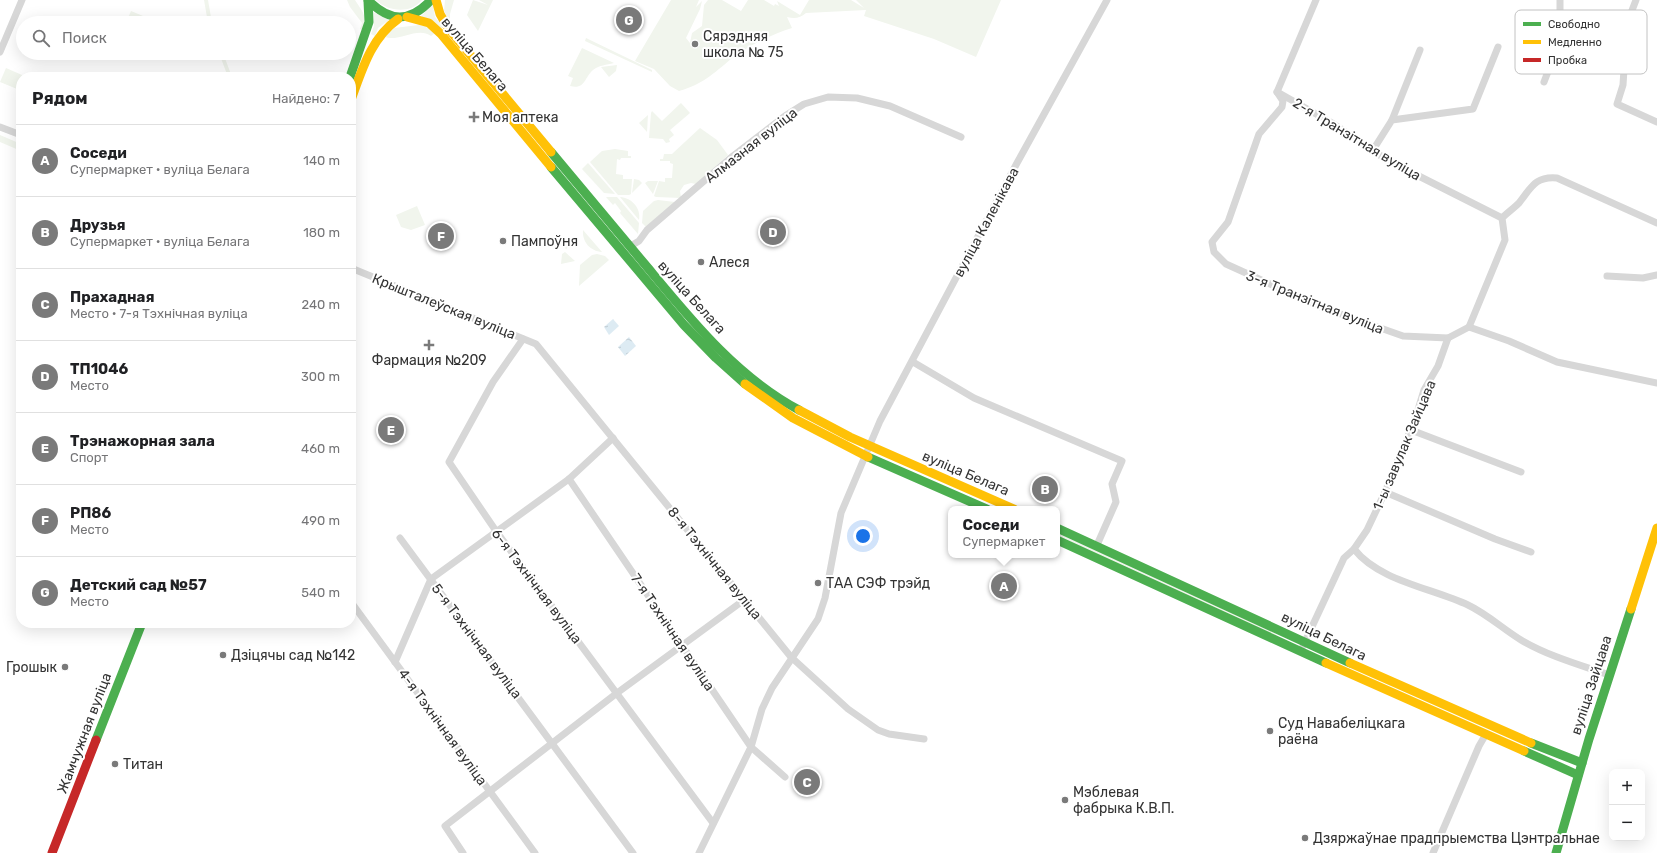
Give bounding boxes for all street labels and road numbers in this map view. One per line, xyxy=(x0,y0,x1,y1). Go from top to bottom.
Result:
street label: вуліца Белага xyxy=(438,14,511,95)
street label: 2-я Транзітная вуліца xyxy=(1290,94,1424,184)
street label: Алмазная вуліца xyxy=(702,104,801,187)
street label: вуліца Каленікава xyxy=(950,164,1023,280)
street label: вуліца Белага xyxy=(654,257,729,337)
street label: 3-я Транзітная вуліца xyxy=(1243,267,1386,338)
street label: Крышталеўская вуліца xyxy=(370,270,518,343)
street label: 1-ы завулак Зайцава xyxy=(1369,378,1440,513)
street label: вуліца Белага xyxy=(920,448,1012,499)
street label: 8-я Тэхнічная вуліца xyxy=(664,504,765,623)
street label: 6-я Тэхнічная вуліца xyxy=(488,525,585,647)
street label: 7-я Тэхнічная вуліца xyxy=(627,570,718,694)
street label: 5-я Тэхнічная вуліца xyxy=(428,580,525,702)
street label: вуліца Белага xyxy=(1278,608,1369,664)
street label: вуліца Зайцава xyxy=(1567,633,1616,737)
street label: 4-я Тэхнічная вуліца xyxy=(395,666,491,789)
street label: Жамчужная вуліца xyxy=(54,670,115,796)

